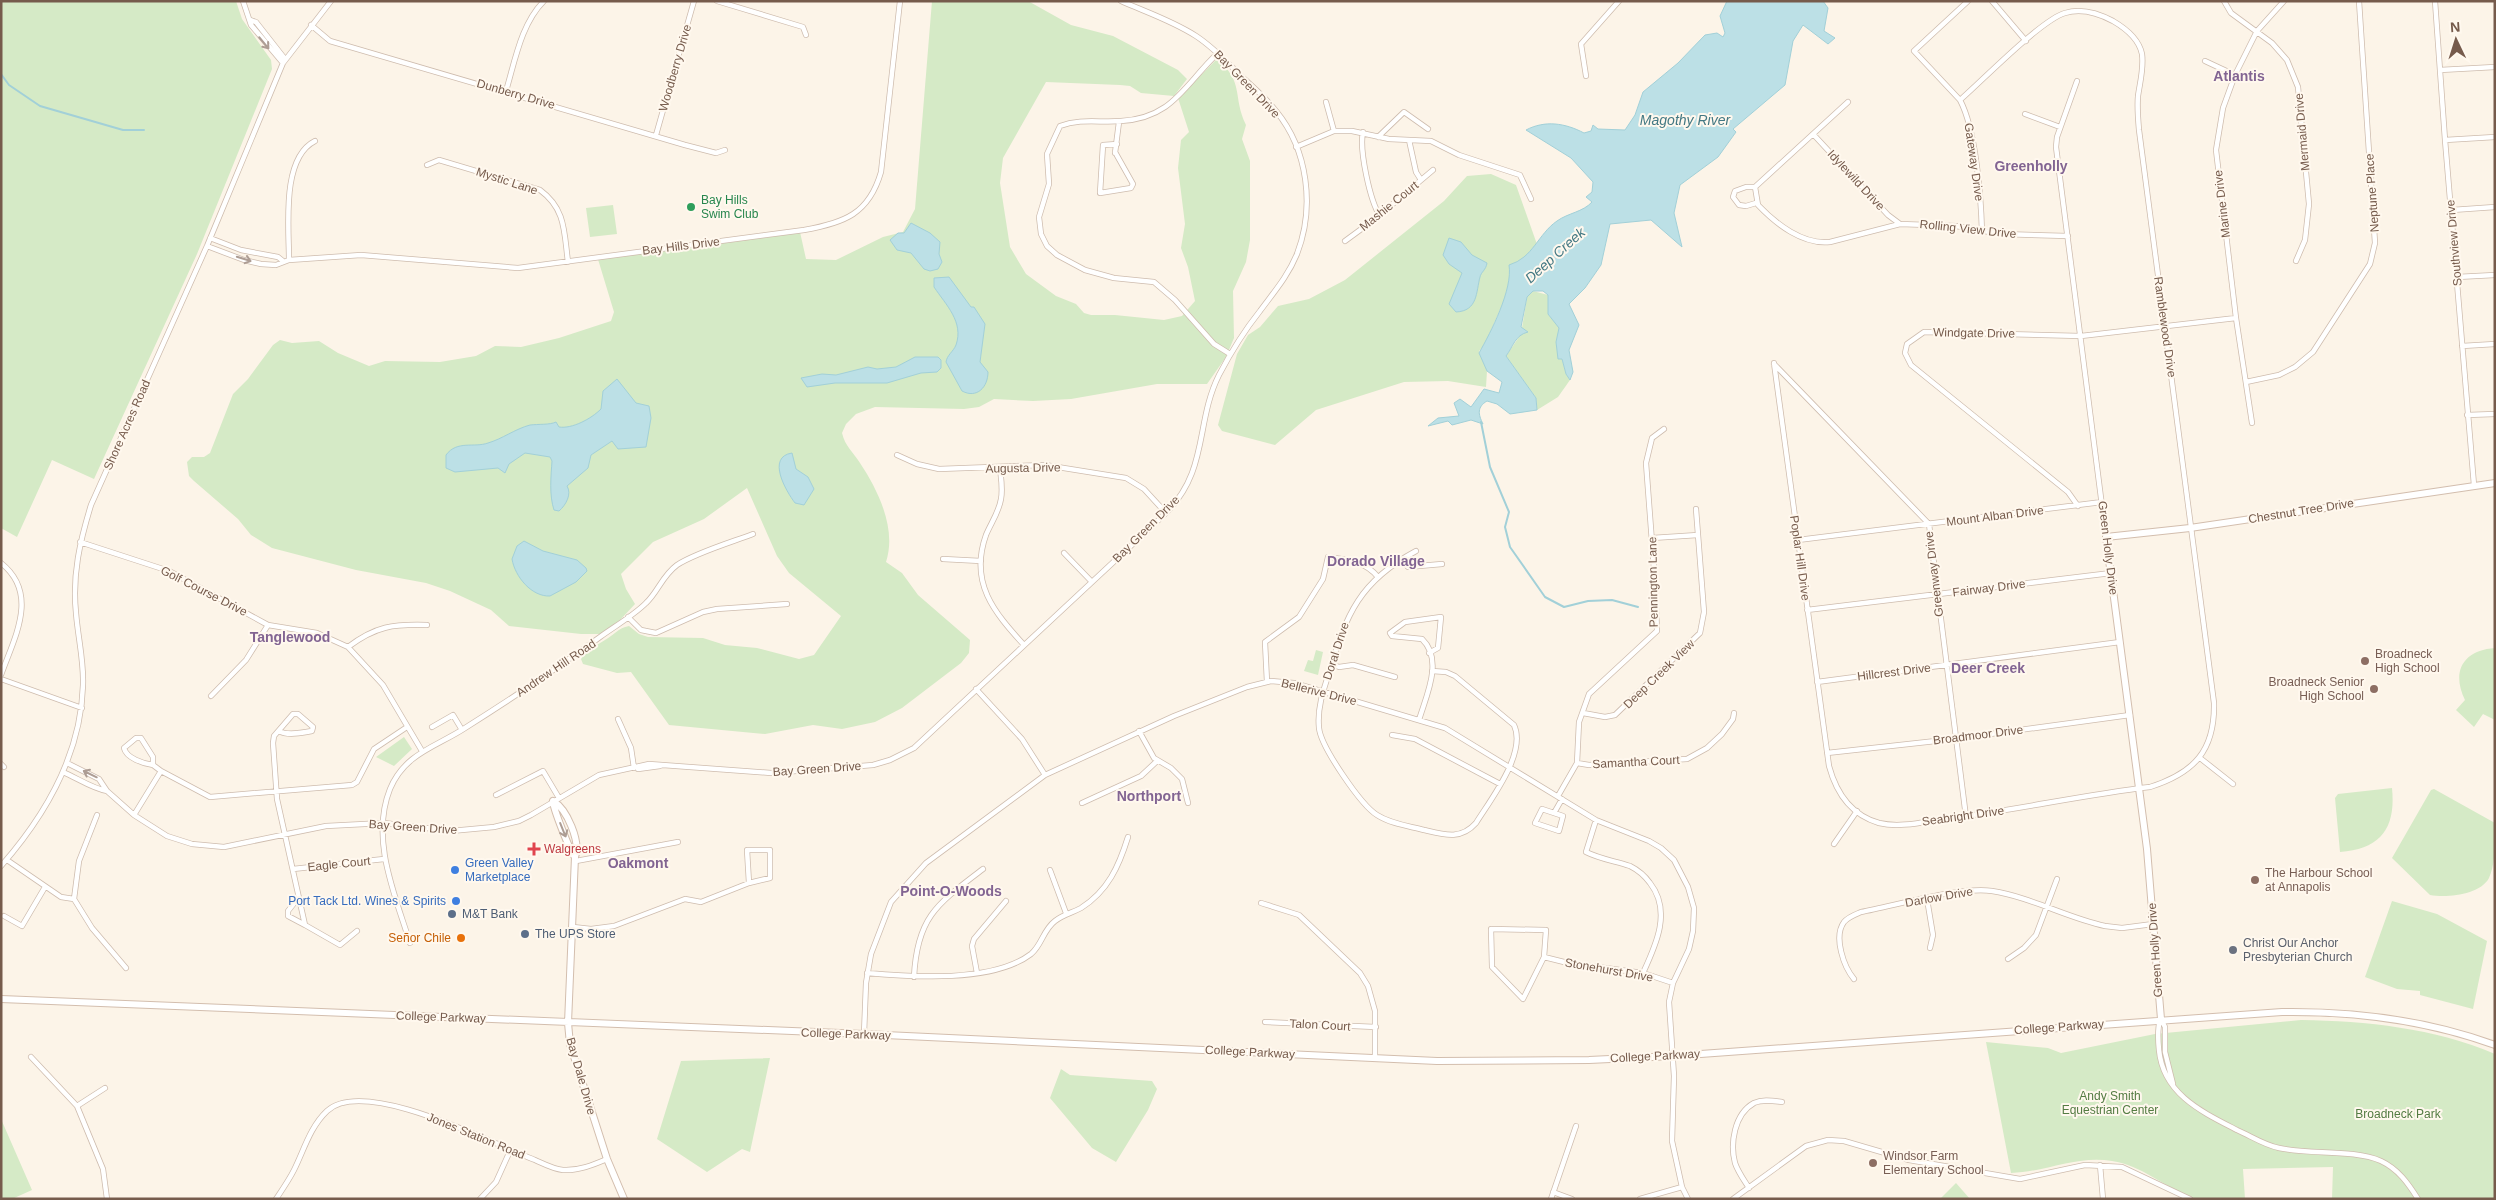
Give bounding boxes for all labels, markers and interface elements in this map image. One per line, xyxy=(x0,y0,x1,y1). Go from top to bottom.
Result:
north arrow xyxy=(2431,15,2481,65)
text: N xyxy=(2449,19,2461,35)
street label: Woodberry Drive xyxy=(656,23,694,113)
one-way arrow xyxy=(259,36,270,49)
street label: Bay Green Drive xyxy=(1211,47,1283,121)
district label: Atlantis xyxy=(2213,68,2265,84)
street label: Dunberry Drive xyxy=(475,76,557,112)
street label: Mermaid Drive xyxy=(2292,92,2312,171)
water label: Magothy River xyxy=(1640,112,1731,128)
street label: Gateway Drive xyxy=(1962,122,1986,202)
street label: Idylewild Drive xyxy=(1825,147,1888,213)
street label: Neptune Place xyxy=(2362,153,2382,233)
district label: Greenholly xyxy=(1994,158,2068,174)
street label: Mystic Lane xyxy=(474,164,540,198)
street label: Marine Drive xyxy=(2211,169,2233,239)
street label: Mashie Court xyxy=(1357,178,1422,234)
place label: Bay Hills Swim Club xyxy=(701,193,759,221)
street label: Southview Drive xyxy=(2443,199,2465,287)
marker: Bay Hills Swim Club xyxy=(685,201,697,213)
street label: Rolling View Drive xyxy=(1919,217,2017,241)
water label: Deep Creek xyxy=(1522,223,1589,286)
street label: Bay Hills Drive xyxy=(641,234,721,258)
one-way arrow xyxy=(236,255,252,265)
street label: Ramblewood Drive xyxy=(2151,276,2179,378)
street label: Windgate Drive xyxy=(1933,325,2015,341)
street label: Shore Acres Road xyxy=(101,378,153,472)
street label: Augusta Drive xyxy=(985,460,1061,476)
street label: Bay Green Drive xyxy=(1110,492,1183,565)
street label: Chestnut Tree Drive xyxy=(2247,496,2355,526)
street label: Green Holly Drive xyxy=(2095,500,2121,596)
street label: Mount Alban Drive xyxy=(1945,503,2045,529)
street label: Poplar Hill Drive xyxy=(1787,514,1813,602)
street label: Greenway Drive xyxy=(1922,530,1946,618)
street label: Pennington Lane xyxy=(1645,536,1661,627)
district label: Dorado Village xyxy=(1327,553,1425,569)
street label: Golf Course Drive xyxy=(158,563,250,619)
street label: Fairway Drive xyxy=(1952,577,2027,599)
street label: Doral Drive xyxy=(1320,620,1352,682)
district label: Tanglewood xyxy=(250,629,330,645)
street label: Andrew Hill Road xyxy=(514,636,598,700)
street label: Deep Creek View xyxy=(1621,636,1698,711)
place label: Broadneck High School xyxy=(2375,647,2440,675)
marker: Broadneck High School xyxy=(2359,655,2371,667)
district label: Deer Creek xyxy=(1951,660,2025,676)
street label: Hillcrest Drive xyxy=(1856,661,1932,683)
place label: Broadneck Senior High School xyxy=(2269,675,2364,703)
street label: Bellerive Drive xyxy=(1280,676,1359,708)
marker: Broadneck Senior High School xyxy=(2368,683,2380,695)
street label: Broadmoor Drive xyxy=(1932,722,2024,747)
street label: Samantha Court xyxy=(1592,753,1681,771)
street label: Bay Green Drive xyxy=(772,759,862,779)
one-way arrow xyxy=(82,769,97,779)
district label: Northport xyxy=(1117,788,1182,804)
street label: Seabright Drive xyxy=(1921,803,2005,829)
street label: Bay Green Drive xyxy=(368,817,458,837)
one-way arrow xyxy=(559,822,569,837)
place label: Walgreens xyxy=(544,842,601,856)
marker: Walgreens xyxy=(528,843,540,855)
street label: Eagle Court xyxy=(307,854,372,874)
district label: Oakmont xyxy=(608,855,669,871)
place label: Green Valley Marketplace xyxy=(465,856,533,884)
marker: Green Valley Marketplace xyxy=(449,864,461,876)
place label: The Harbour School at Annapolis xyxy=(2265,866,2372,894)
marker: The Harbour School at Annapolis xyxy=(2249,874,2261,886)
district label: Point-O-Woods xyxy=(900,883,1002,899)
street label: Darlow Drive xyxy=(1904,884,1974,910)
place label: Port Tack Ltd. Wines & Spirits xyxy=(288,894,446,908)
marker: Port Tack Ltd. Wines & Spirits xyxy=(450,895,462,907)
street label: Green Holly Drive xyxy=(2145,902,2165,998)
place label: M&T Bank xyxy=(462,907,519,921)
marker: M&T Bank xyxy=(446,908,458,920)
place label: The UPS Store xyxy=(535,927,616,941)
marker: The UPS Store xyxy=(519,928,531,940)
place label: Señor Chile xyxy=(388,931,451,945)
marker: Señor Chile xyxy=(455,932,467,944)
place label: Christ Our Anchor Presbyterian Church xyxy=(2243,936,2352,964)
marker: Christ Our Anchor Presbyterian Church xyxy=(2227,944,2239,956)
street label: Stonehurst Drive xyxy=(1564,955,1655,985)
street label: College Parkway xyxy=(396,1008,486,1026)
street label: Talon Court xyxy=(1289,1016,1352,1034)
street label: College Parkway xyxy=(2014,1017,2104,1037)
street label: College Parkway xyxy=(801,1025,891,1043)
street label: Bay Dale Drive xyxy=(563,1036,599,1117)
street label: College Parkway xyxy=(1205,1043,1295,1061)
street label: College Parkway xyxy=(1610,1047,1700,1065)
park label: Andy Smith Equestrian Center xyxy=(2062,1089,2158,1117)
park label: Broadneck Park xyxy=(2355,1107,2442,1121)
street label: Jones Station Road xyxy=(425,1110,527,1162)
place label: Windsor Farm Elementary School xyxy=(1883,1149,1984,1177)
marker: Windsor Farm Elementary School xyxy=(1867,1157,1879,1169)

